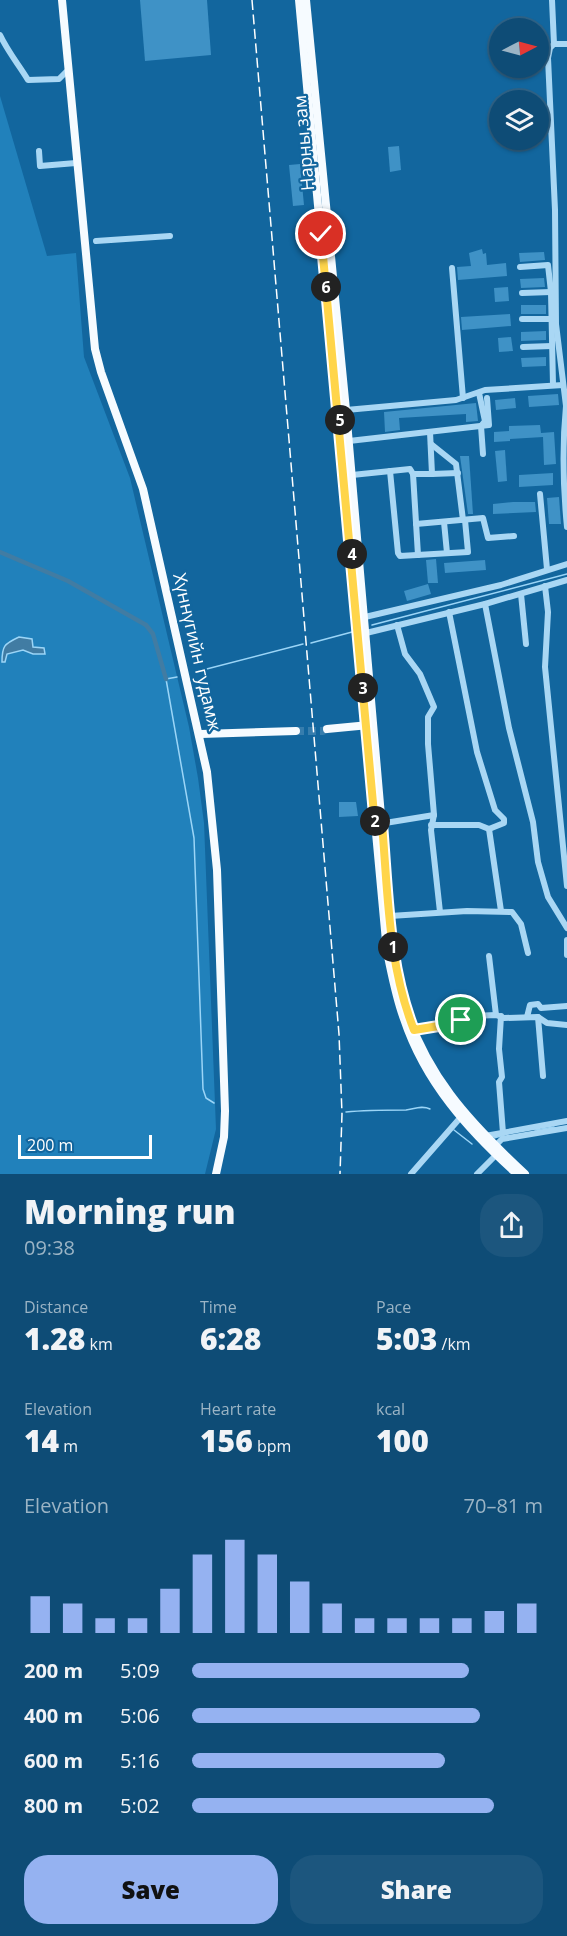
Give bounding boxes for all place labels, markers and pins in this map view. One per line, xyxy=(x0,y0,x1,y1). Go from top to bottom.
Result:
pin xyxy=(295,208,346,259)
pin: 6 xyxy=(311,272,341,302)
pin: 5 xyxy=(325,405,355,435)
pin: 4 xyxy=(337,539,367,569)
pin: 3 xyxy=(348,673,378,703)
pin: 2 xyxy=(360,806,390,836)
pin: 1 xyxy=(378,932,408,962)
pin xyxy=(435,994,486,1045)

